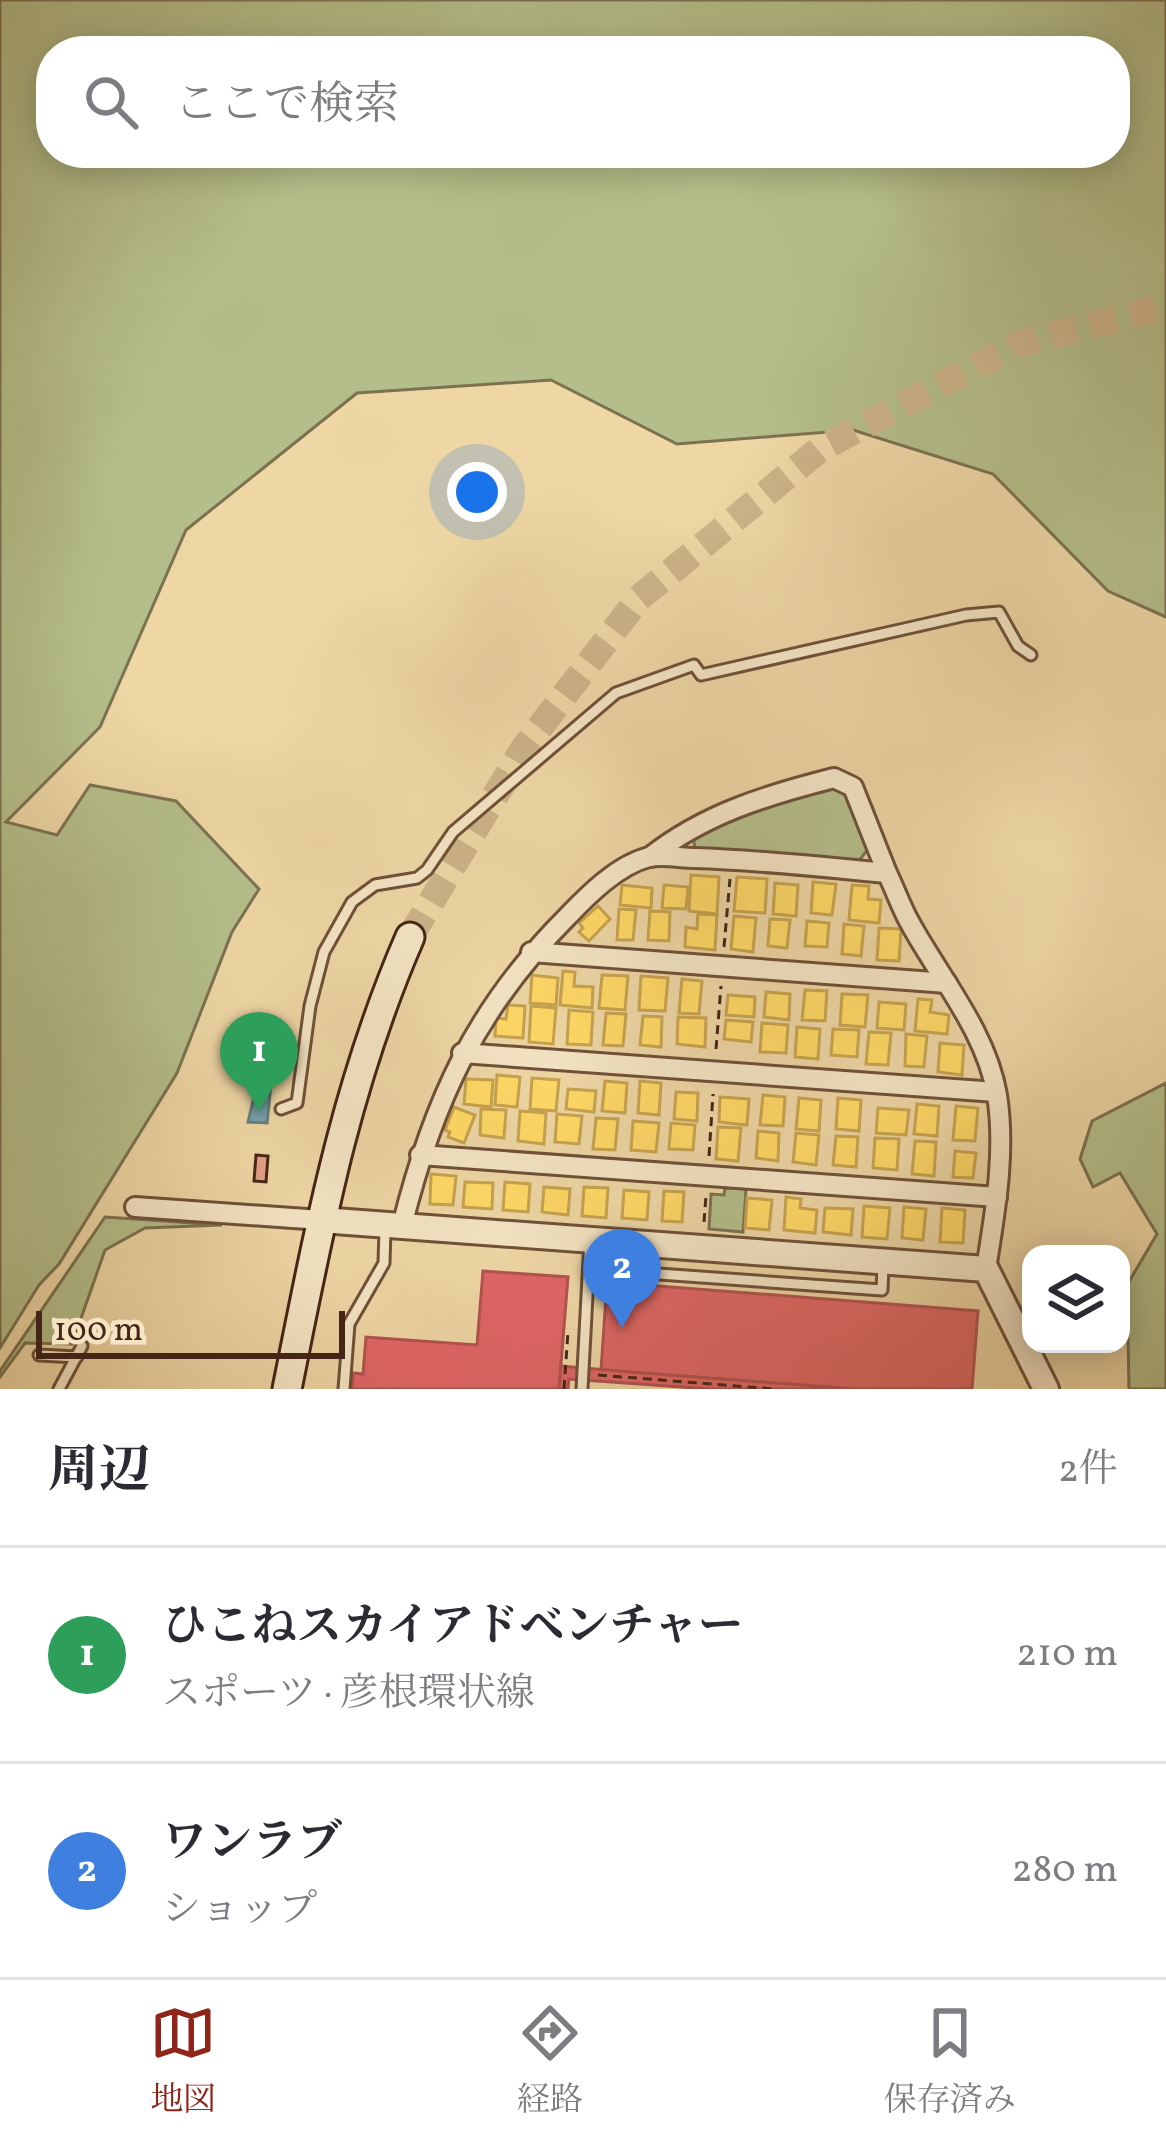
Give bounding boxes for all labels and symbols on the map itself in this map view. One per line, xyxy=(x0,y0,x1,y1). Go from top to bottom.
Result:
your location xyxy=(447,462,507,522)
pin: 1 xyxy=(220,1012,298,1111)
pin: 2 xyxy=(583,1229,661,1328)
scale bar xyxy=(36,1305,345,1358)

